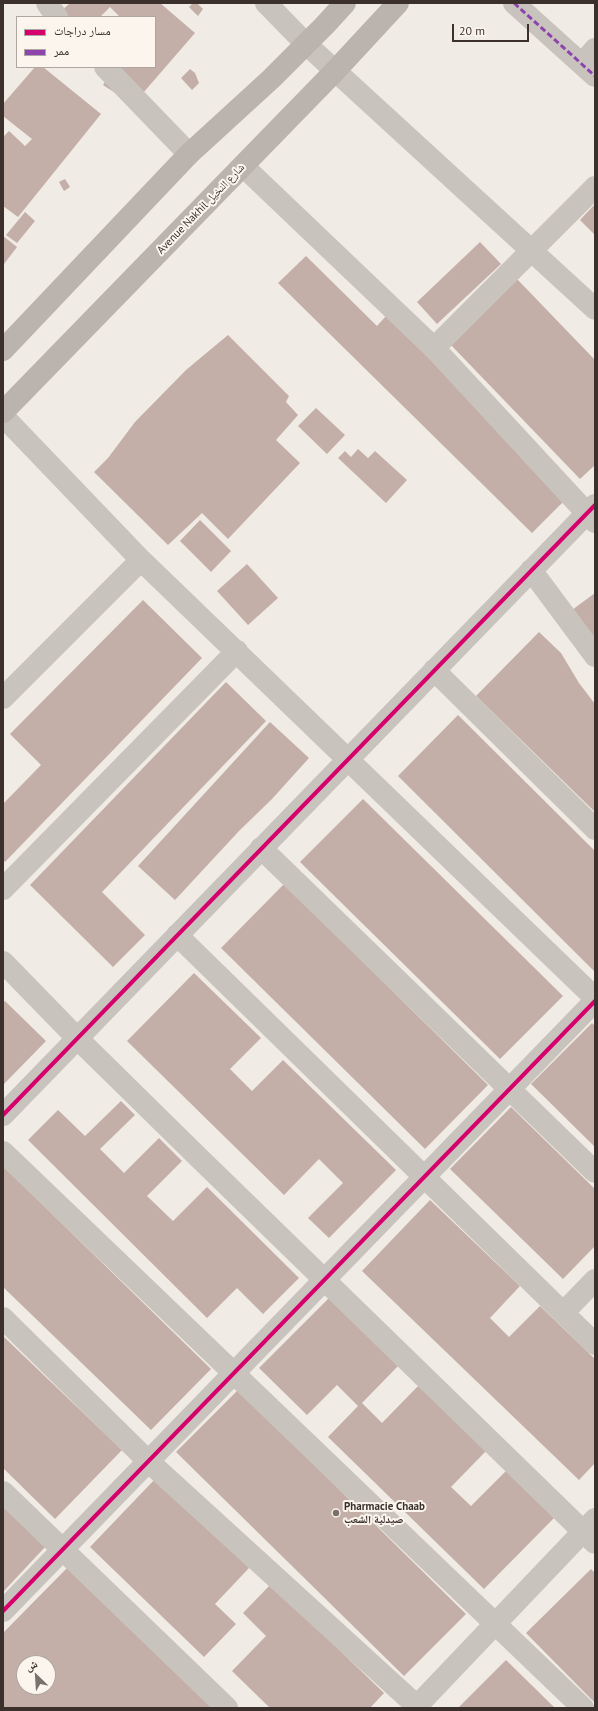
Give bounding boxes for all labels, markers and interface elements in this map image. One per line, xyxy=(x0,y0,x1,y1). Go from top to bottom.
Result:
legend xyxy=(16,16,156,68)
scale bar xyxy=(454,16,531,42)
text: مسار دراجات xyxy=(54,23,111,38)
text: 20 m xyxy=(459,23,485,38)
text: ممر xyxy=(54,43,69,58)
street label: Avenue Nakhil شارع النخيل xyxy=(154,161,248,257)
place label: Pharmacie Chaab صيدلية الشعب xyxy=(344,1500,425,1526)
marker: Pharmacie Chaab صيدلية الشعب xyxy=(331,1508,341,1518)
north arrow xyxy=(16,1655,56,1695)
text: ش xyxy=(23,1656,40,1674)

